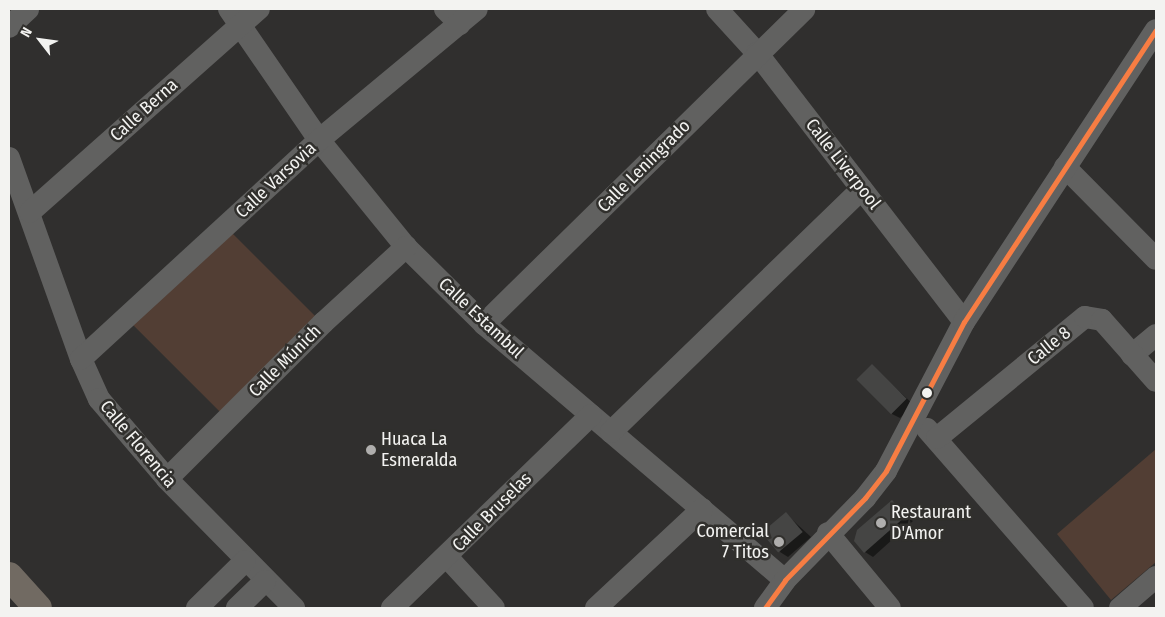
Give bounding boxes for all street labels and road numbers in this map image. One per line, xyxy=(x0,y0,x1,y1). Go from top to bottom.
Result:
street label: Calle Berna xyxy=(106,74,182,146)
street label: Calle Liverpool xyxy=(801,114,885,214)
street label: Calle Leningrado xyxy=(593,115,695,217)
street label: Calle Varsovia xyxy=(231,137,321,223)
street label: Calle Estambul xyxy=(434,273,528,363)
street label: Calle Múnich xyxy=(244,320,326,402)
street label: Calle 8 xyxy=(1023,322,1075,370)
street label: Calle Florencia xyxy=(95,396,181,492)
street label: Calle Bruselas xyxy=(448,468,536,556)

